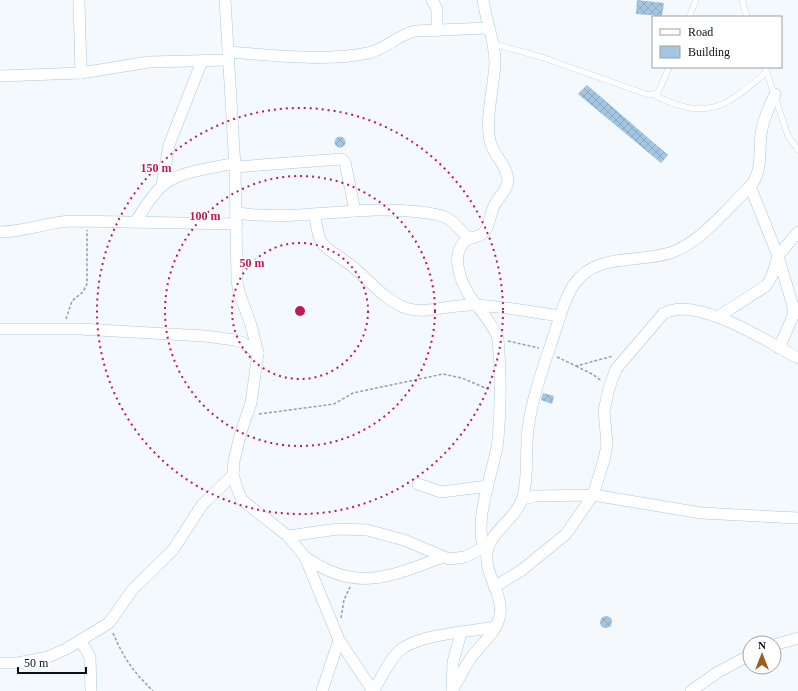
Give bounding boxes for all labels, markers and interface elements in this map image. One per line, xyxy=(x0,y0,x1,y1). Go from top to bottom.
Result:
legend xyxy=(652,16,782,68)
text: Road xyxy=(688,25,713,39)
text: Building xyxy=(688,45,730,59)
text: 150 m xyxy=(141,161,172,175)
text: 100 m xyxy=(190,209,221,223)
text: 50 m xyxy=(240,256,265,270)
centre of rings xyxy=(293,304,307,318)
north arrow xyxy=(742,635,782,675)
text: N xyxy=(758,639,766,651)
scale bar xyxy=(18,649,86,675)
text: 50 m xyxy=(24,656,49,670)

